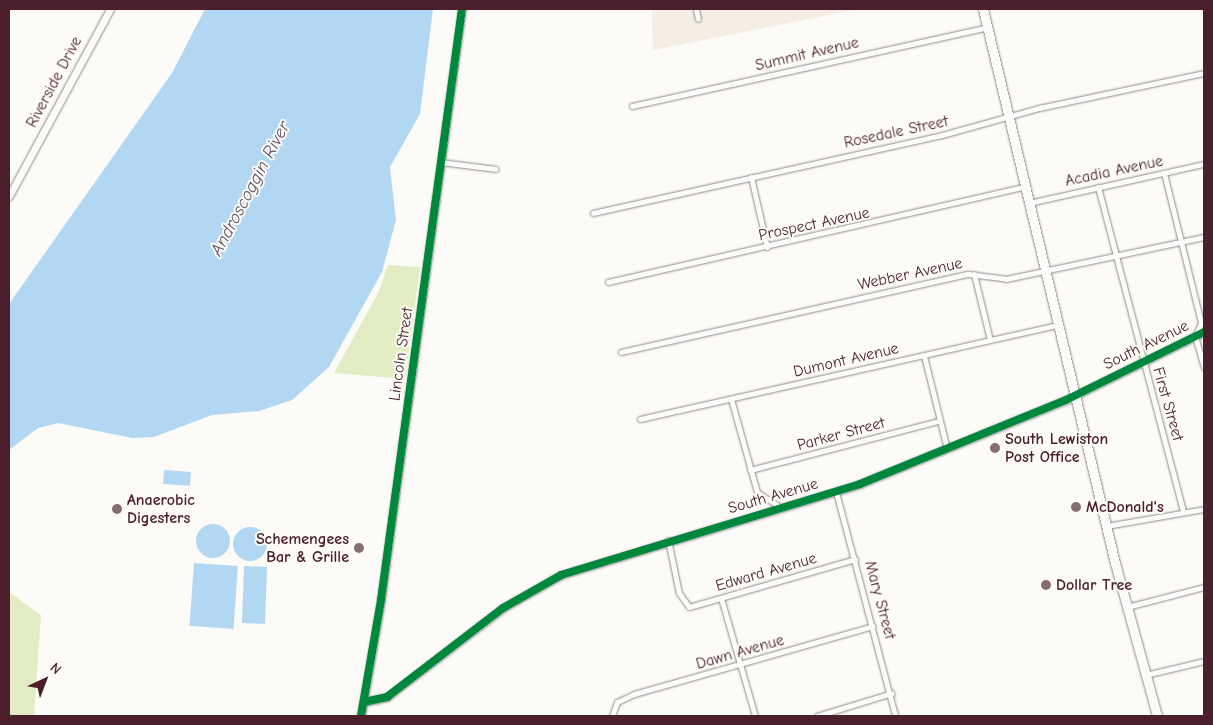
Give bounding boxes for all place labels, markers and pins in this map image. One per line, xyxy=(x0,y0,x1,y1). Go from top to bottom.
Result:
place label: South Lewiston Post Office xyxy=(1005,429,1108,467)
marker: South Lewiston Post Office xyxy=(989,442,1001,454)
place label: Anaerobic Digesters xyxy=(127,490,195,528)
place label: McDonald's xyxy=(1086,497,1164,517)
marker: McDonald's xyxy=(1070,501,1082,513)
marker: Anaerobic Digesters xyxy=(111,503,123,515)
place label: Schemengees Bar & Grille xyxy=(256,529,349,567)
marker: Schemengees Bar & Grille xyxy=(353,542,365,554)
place label: Dollar Tree xyxy=(1056,575,1132,595)
marker: Dollar Tree xyxy=(1040,579,1052,591)

